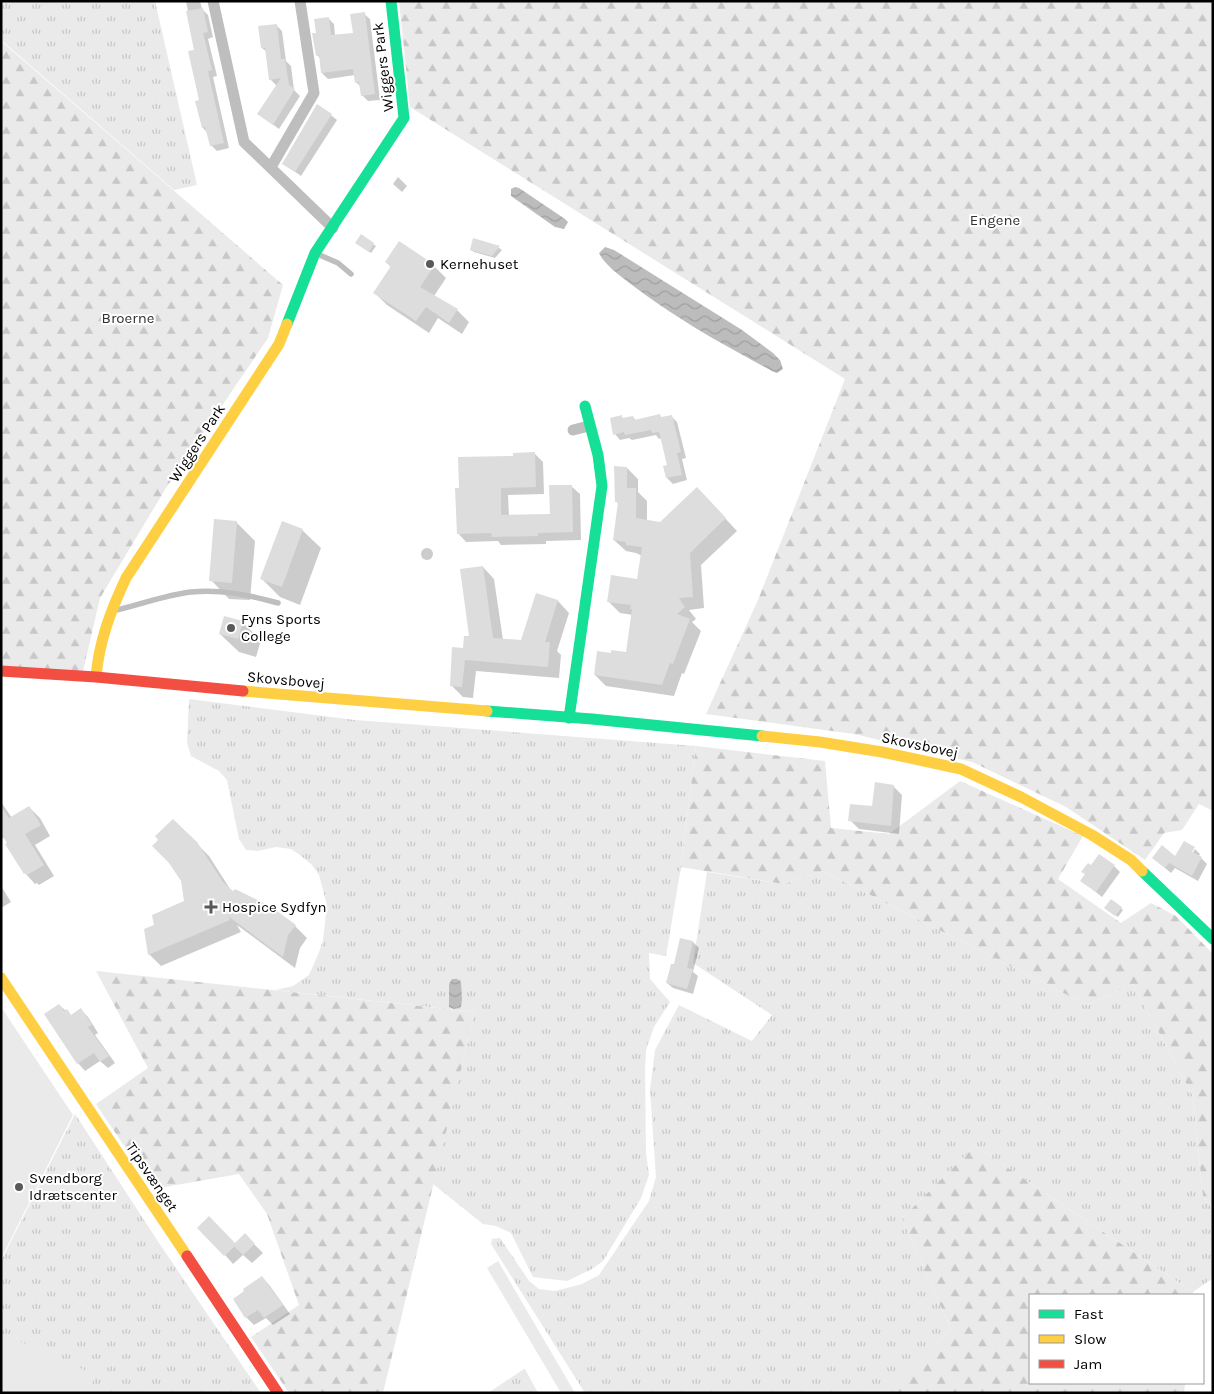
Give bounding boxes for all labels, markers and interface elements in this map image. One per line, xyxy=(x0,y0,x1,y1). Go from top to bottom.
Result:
street label: Wiggers Park xyxy=(369,21,397,113)
park label: Engene xyxy=(970,211,1020,229)
place label: Kernehuset xyxy=(440,255,519,273)
marker: Kernehuset xyxy=(424,258,436,270)
park label: Broerne xyxy=(102,309,154,327)
street label: Wiggers Park xyxy=(165,400,229,486)
place label: Fyns Sports College xyxy=(241,610,321,645)
marker: Fyns Sports College xyxy=(225,622,237,634)
street label: Skovsbovej xyxy=(246,668,326,692)
street label: Skovsbovej xyxy=(880,728,960,762)
place label: Hospice Sydfyn xyxy=(222,898,326,916)
marker: Hospice Sydfyn xyxy=(204,900,218,914)
street label: Tipsvænget xyxy=(122,1139,182,1215)
place label: Svendborg Idrætscenter xyxy=(29,1169,118,1204)
marker: Svendborg Idrætscenter xyxy=(13,1181,25,1193)
legend xyxy=(1029,1294,1204,1384)
text: Fast xyxy=(1074,1305,1104,1323)
text: Slow xyxy=(1074,1330,1106,1348)
text: Jam xyxy=(1074,1355,1102,1373)

